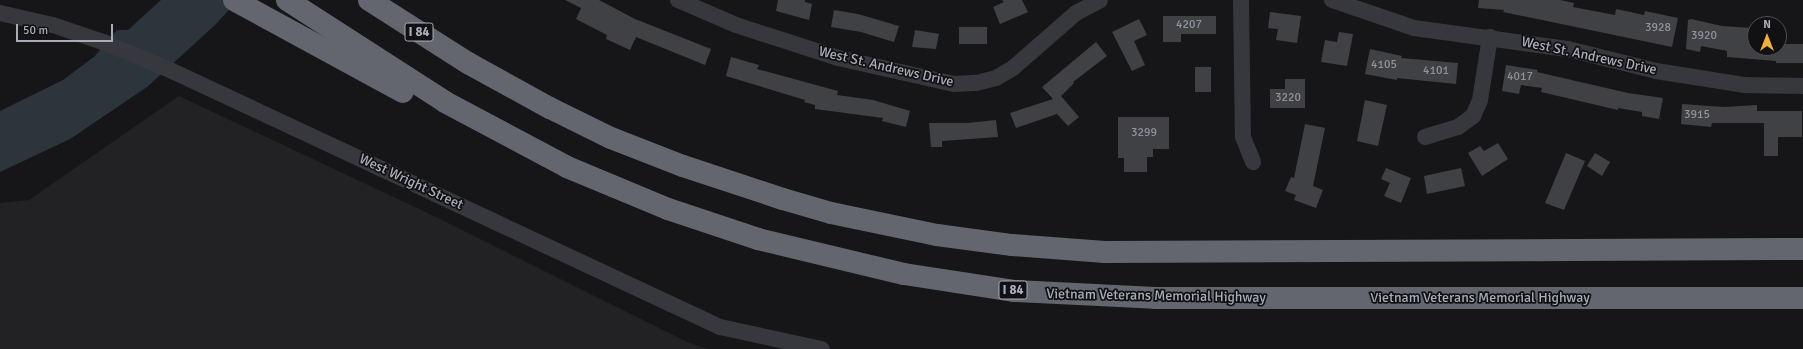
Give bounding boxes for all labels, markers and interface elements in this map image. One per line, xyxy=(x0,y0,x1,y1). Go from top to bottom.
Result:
scale bar xyxy=(18,16,115,42)
north arrow xyxy=(1747,16,1787,56)
house number: 4207 xyxy=(1176,18,1202,32)
text: N xyxy=(1763,18,1771,31)
road number: I 84 xyxy=(404,21,434,43)
house number: 3928 xyxy=(1645,21,1671,35)
text: 50 m xyxy=(23,23,48,38)
house number: 3920 xyxy=(1691,29,1717,43)
street label: West St. Andrews Drive xyxy=(1520,33,1658,79)
street label: West St. Andrews Drive xyxy=(817,43,955,91)
house number: 4105 xyxy=(1371,58,1397,72)
house number: 4101 xyxy=(1423,64,1449,78)
house number: 4017 xyxy=(1507,70,1533,84)
house number: 3220 xyxy=(1275,91,1301,105)
house number: 3915 xyxy=(1684,108,1710,122)
house number: 3299 xyxy=(1131,126,1157,140)
street label: West Wright Street xyxy=(356,151,466,213)
road number: I 84 xyxy=(998,279,1028,301)
street label: Vietnam Veterans Memorial Highway xyxy=(1046,286,1266,306)
street label: Vietnam Veterans Memorial Highway xyxy=(1370,290,1590,306)

